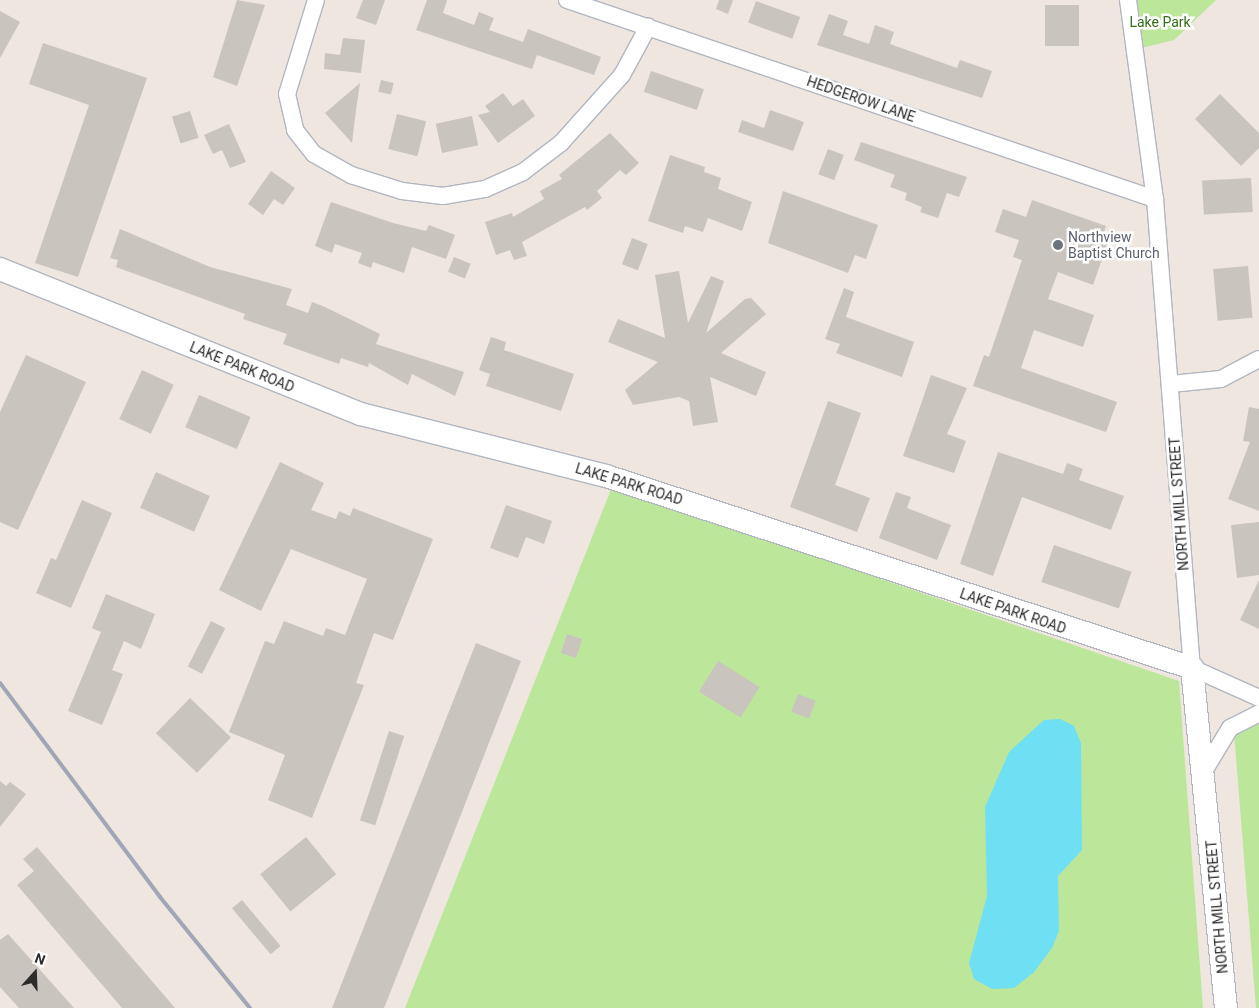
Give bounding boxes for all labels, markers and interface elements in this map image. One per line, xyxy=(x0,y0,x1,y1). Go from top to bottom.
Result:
park label: Lake Park xyxy=(1129,14,1191,30)
street label: HEDGEROW LANE xyxy=(805,73,917,125)
place label: Northview Baptist Church xyxy=(1068,229,1160,262)
marker: Northview Baptist Church xyxy=(1052,239,1064,251)
street label: LAKE PARK ROAD xyxy=(187,338,297,396)
street label: NORTH MILL STREET xyxy=(1166,437,1192,571)
street label: LAKE PARK ROAD xyxy=(573,460,685,508)
street label: LAKE PARK ROAD xyxy=(958,585,1068,637)
street label: NORTH MILL STREET xyxy=(1203,840,1231,974)
north arrow xyxy=(10,948,60,998)
text: N xyxy=(33,950,48,968)

